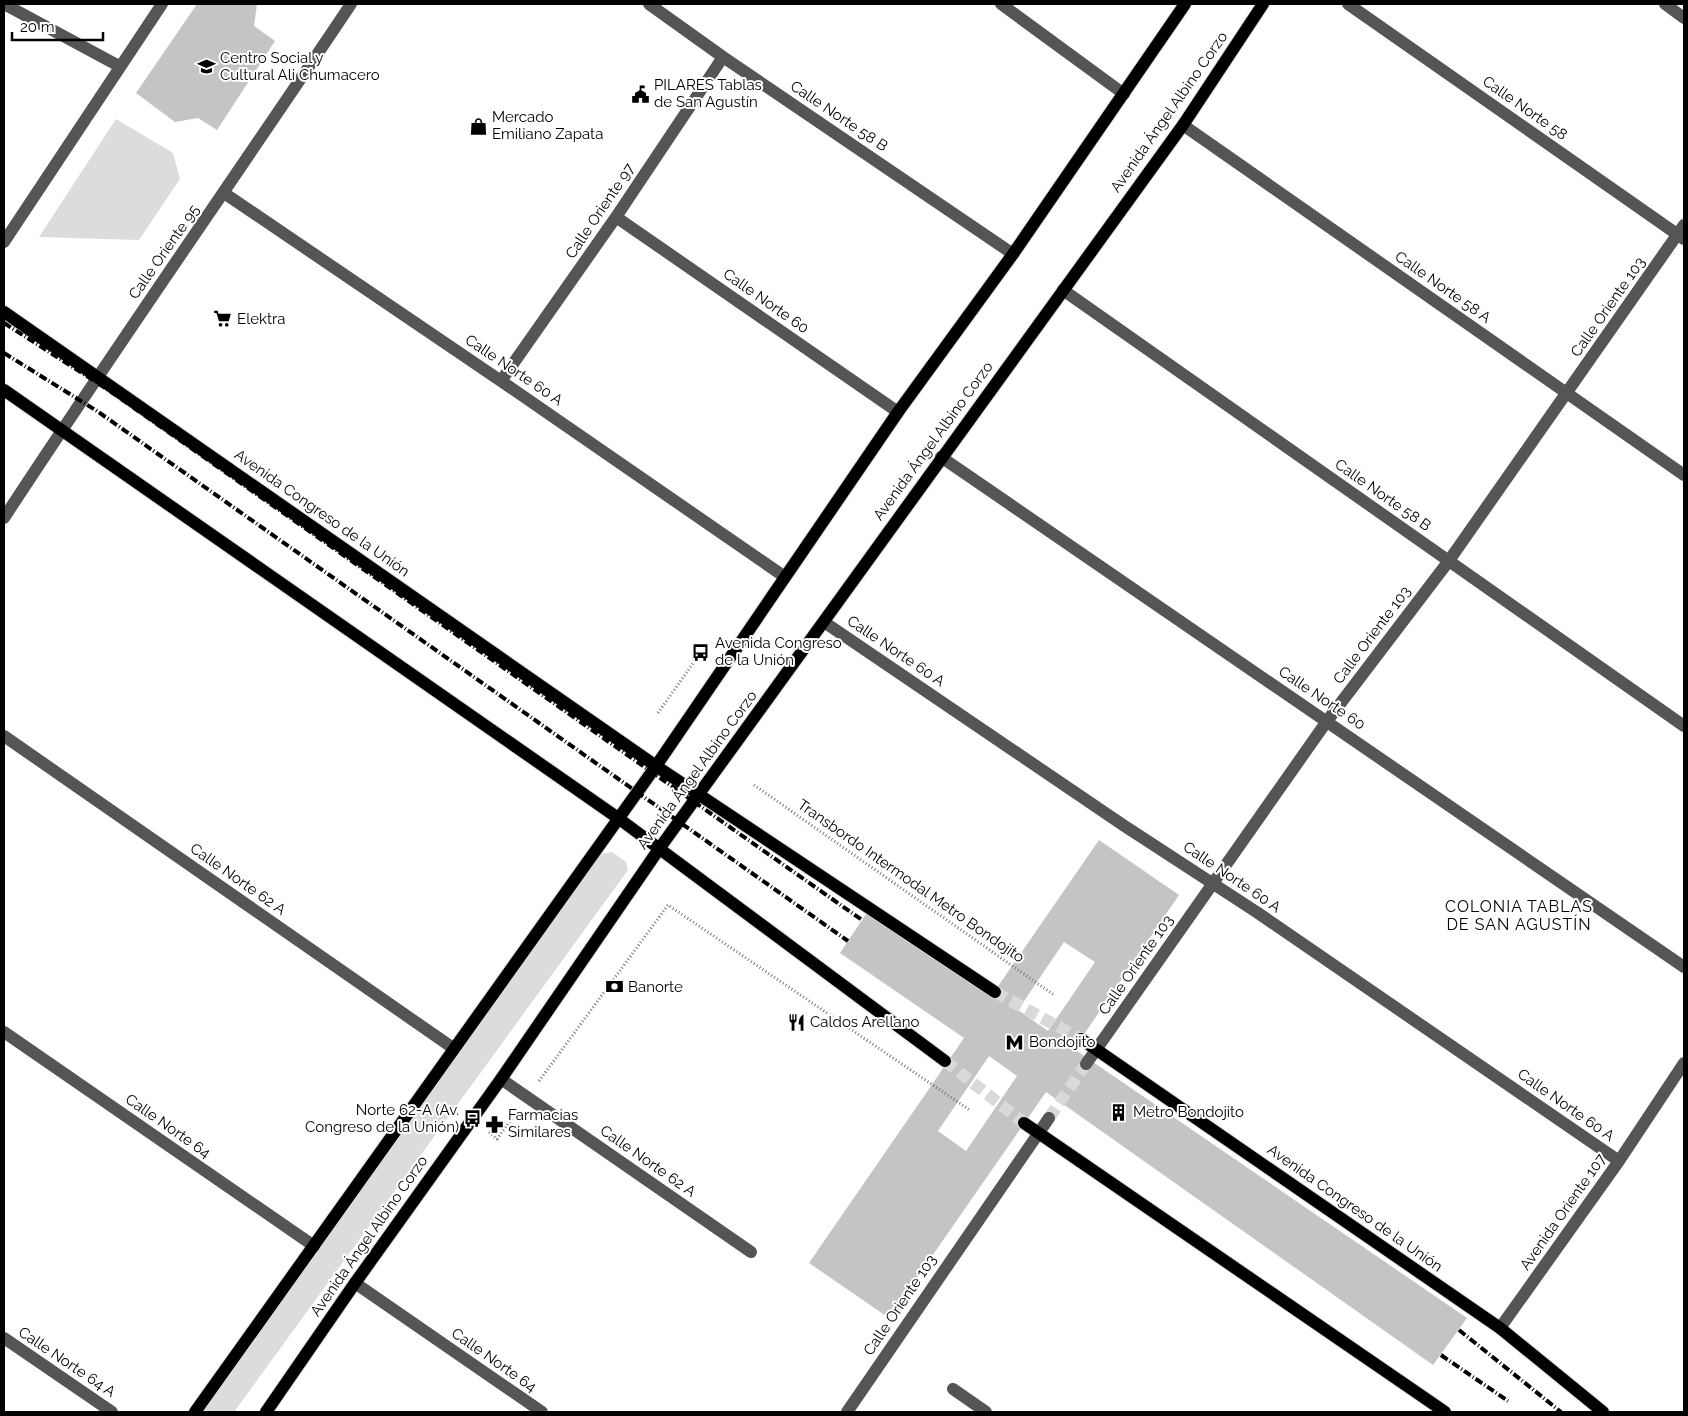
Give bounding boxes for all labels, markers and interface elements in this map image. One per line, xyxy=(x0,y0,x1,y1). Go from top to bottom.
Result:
scale bar xyxy=(12,10,104,42)
text: 20 m xyxy=(20,18,55,36)
street label: Avenida Ángel Albino Corzo xyxy=(1107,28,1231,196)
place label: Centro Social y Cultural Ali Chumacero xyxy=(220,49,380,84)
school or university icon: Centro Social y Cultural Ali Chumacero xyxy=(196,57,216,77)
street label: Calle Norte 58 xyxy=(1479,72,1571,144)
place label: PILARES Tablas de San Agustín xyxy=(654,76,762,111)
street label: Calle Norte 58 B xyxy=(787,77,891,155)
public building icon: PILARES Tablas de San Agustín xyxy=(630,84,650,104)
place label: Mercado Emiliano Zapata xyxy=(492,108,603,143)
shop icon: Mercado Emiliano Zapata xyxy=(468,116,488,136)
street label: Calle Oriente 97 xyxy=(562,160,638,262)
street label: Calle Oriente 95 xyxy=(125,201,203,303)
street label: Calle Norte 58 A xyxy=(1392,247,1494,327)
street label: Calle Oriente 103 xyxy=(1567,254,1649,360)
street label: Calle Norte 60 xyxy=(720,265,812,337)
supermarket icon: Elektra xyxy=(213,309,233,329)
place label: Elektra xyxy=(237,310,285,328)
street label: Calle Norte 60 A xyxy=(462,331,566,409)
street label: Avenida Ángel Albino Corzo xyxy=(869,358,997,524)
street label: Avenida Congreso de la Unión xyxy=(231,446,413,580)
street label: Calle Norte 58 B xyxy=(1331,455,1435,535)
street label: Calle Oriente 103 xyxy=(1329,583,1415,687)
street label: Calle Norte 60 A xyxy=(844,612,948,690)
place label: Avenida Congreso de la Unión xyxy=(715,634,842,669)
bus stop icon: Avenida Congreso de la Unión xyxy=(691,642,711,662)
street label: Calle Norte 60 xyxy=(1275,662,1369,734)
street label: Avenida Ángel Albino Corzo xyxy=(633,687,761,853)
street label: Transbordo Intermodal Metro Bondojito xyxy=(794,795,1028,967)
street label: Calle Norte 60 A xyxy=(1180,838,1284,916)
street label: Calle Norte 62 A xyxy=(187,839,289,919)
district label: COLONIA TABLAS DE SAN AGUSTÍN xyxy=(1445,897,1593,934)
street label: Calle Oriente 103 xyxy=(1095,912,1177,1018)
bank icon: Banorte xyxy=(604,977,624,997)
place label: Banorte xyxy=(628,978,683,996)
restaurant icon: Caldos Arellano xyxy=(786,1012,806,1032)
place label: Caldos Arellano xyxy=(810,1013,919,1031)
metro station icon: Bondojito xyxy=(1005,1032,1025,1052)
place label: Bondojito xyxy=(1029,1033,1095,1051)
street label: Calle Norte 60 A xyxy=(1514,1065,1618,1145)
street label: Calle Norte 64 xyxy=(122,1090,214,1162)
place label: Norte 62-A (Av. Congreso de la Unión) xyxy=(305,1101,459,1136)
building icon: Metro Bondojito xyxy=(1109,1102,1129,1122)
place label: Metro Bondojito xyxy=(1133,1103,1244,1121)
place label: Farmacias Similares xyxy=(508,1106,578,1141)
bus stop icon: Norte 62-A (Av. Congreso de la Unión) xyxy=(463,1109,483,1129)
pharmacy icon: Farmacias Similares xyxy=(484,1114,504,1134)
street label: Calle Norte 62 A xyxy=(597,1121,699,1201)
street label: Avenida Congreso de la Unión xyxy=(1264,1141,1446,1275)
street label: Avenida Oriente 107 xyxy=(1516,1150,1610,1274)
street label: Avenida Ángel Albino Corzo xyxy=(307,1152,431,1320)
street label: Calle Oriente 103 xyxy=(860,1251,940,1359)
street label: Calle Norte 64 A xyxy=(15,1323,119,1401)
street label: Calle Norte 64 xyxy=(448,1324,540,1396)

